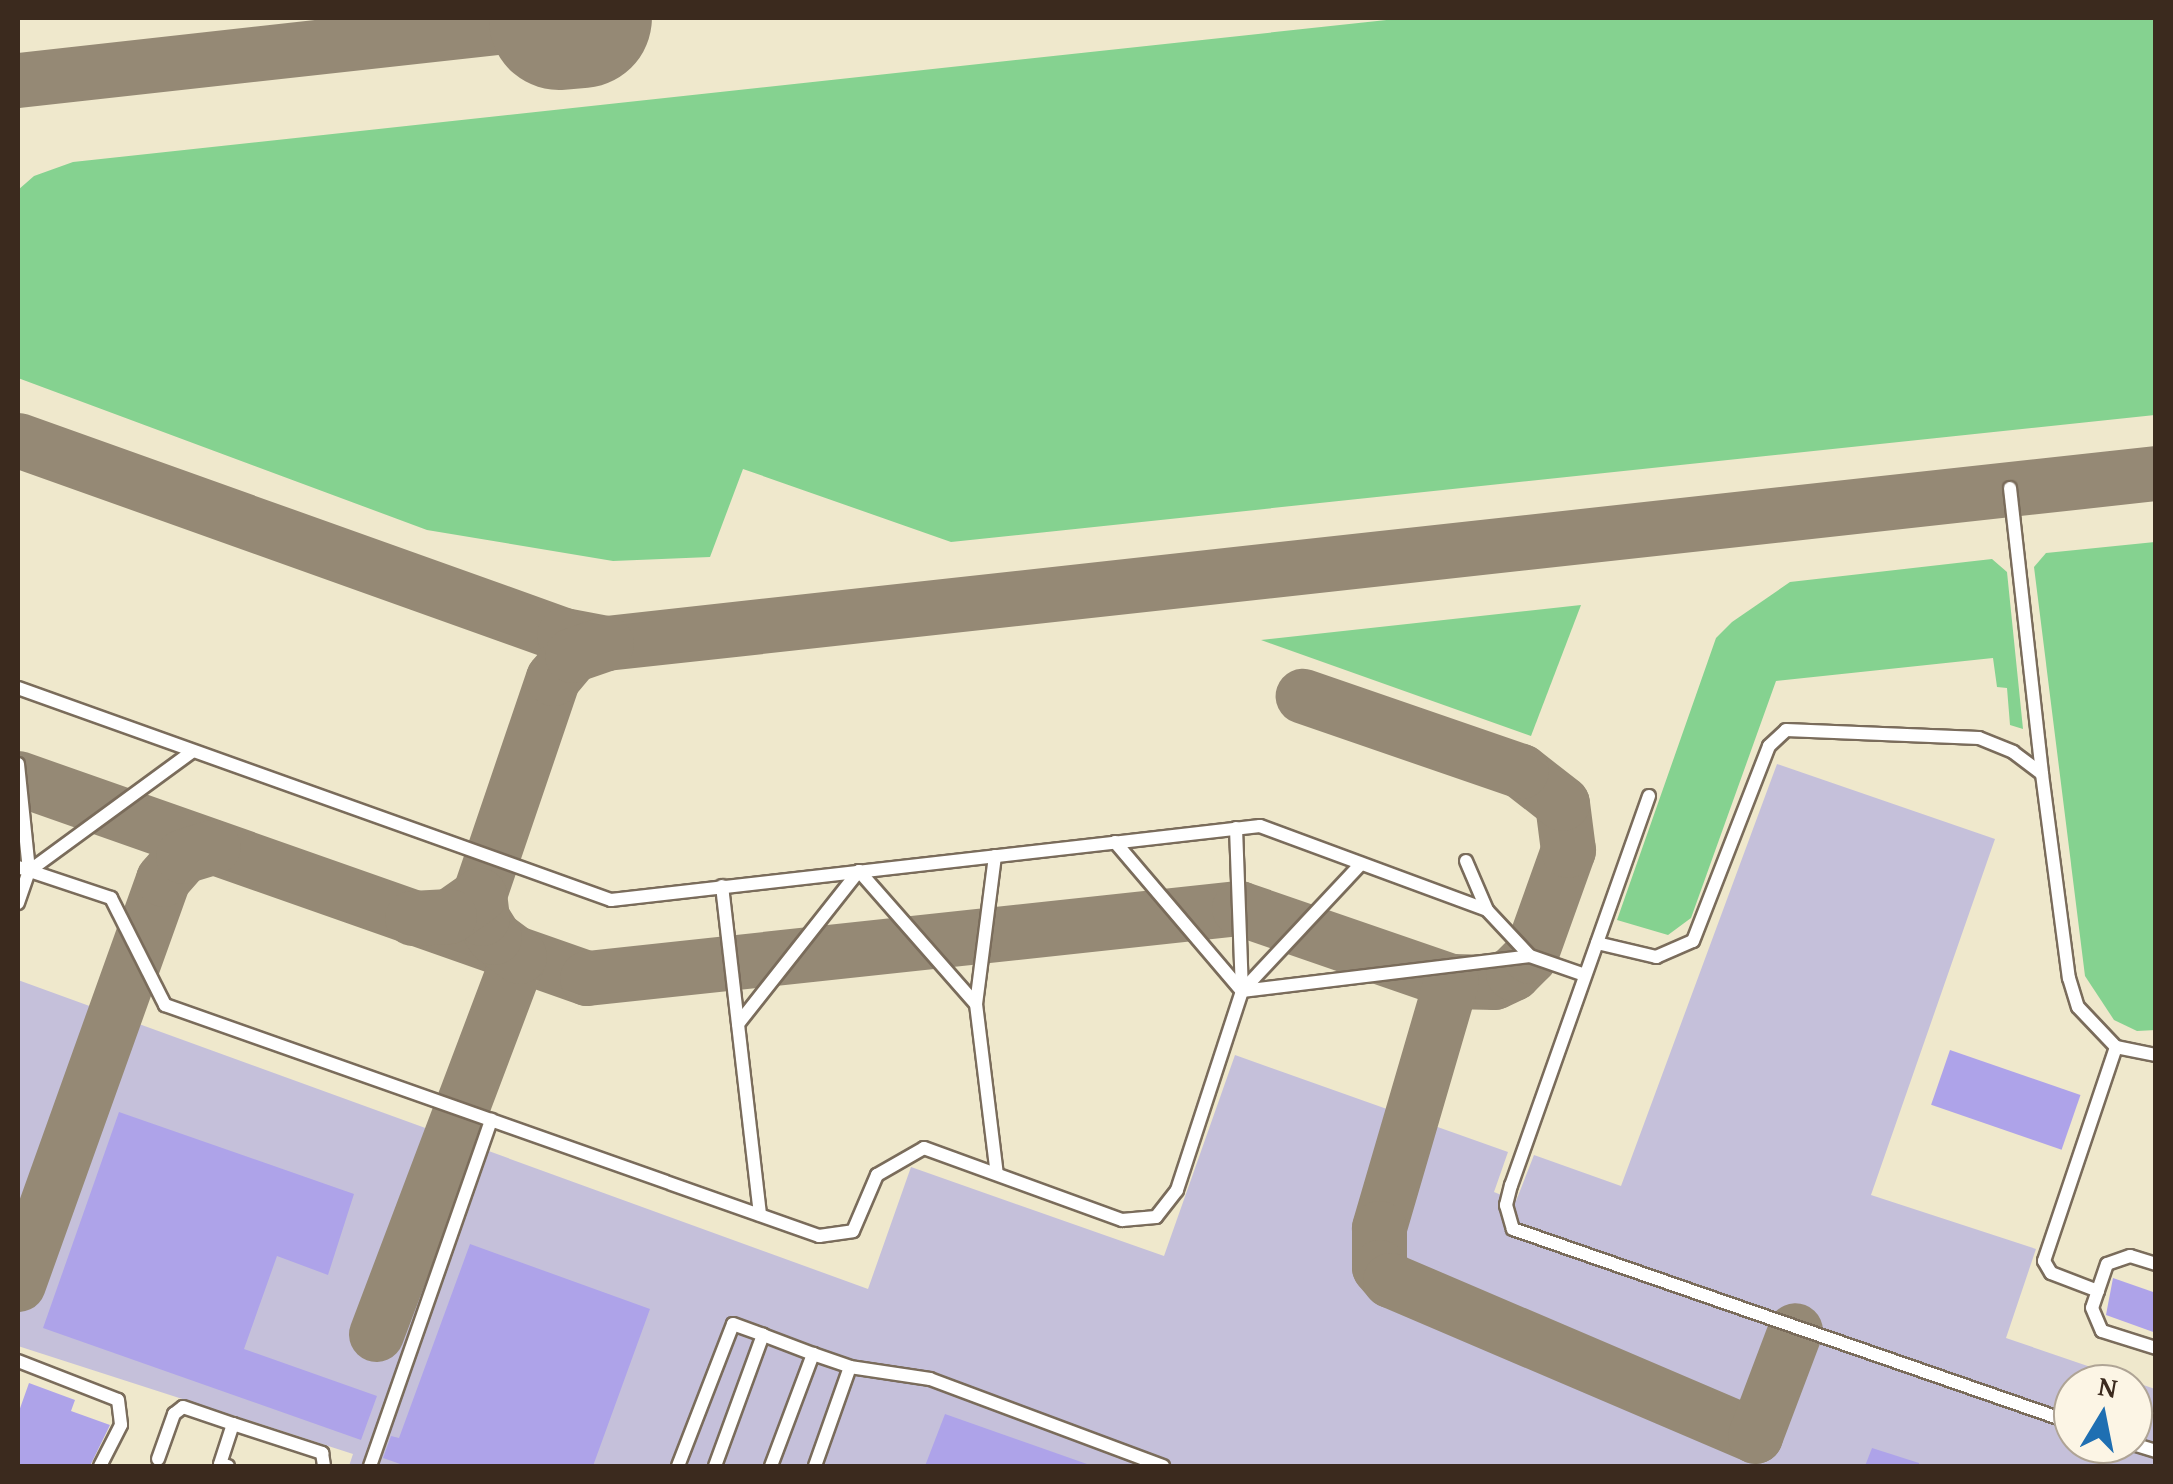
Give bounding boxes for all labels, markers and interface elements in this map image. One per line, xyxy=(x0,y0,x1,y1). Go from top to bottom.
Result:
north arrow xyxy=(2053,1364,2153,1464)
text: N xyxy=(2095,1364,2121,1408)

